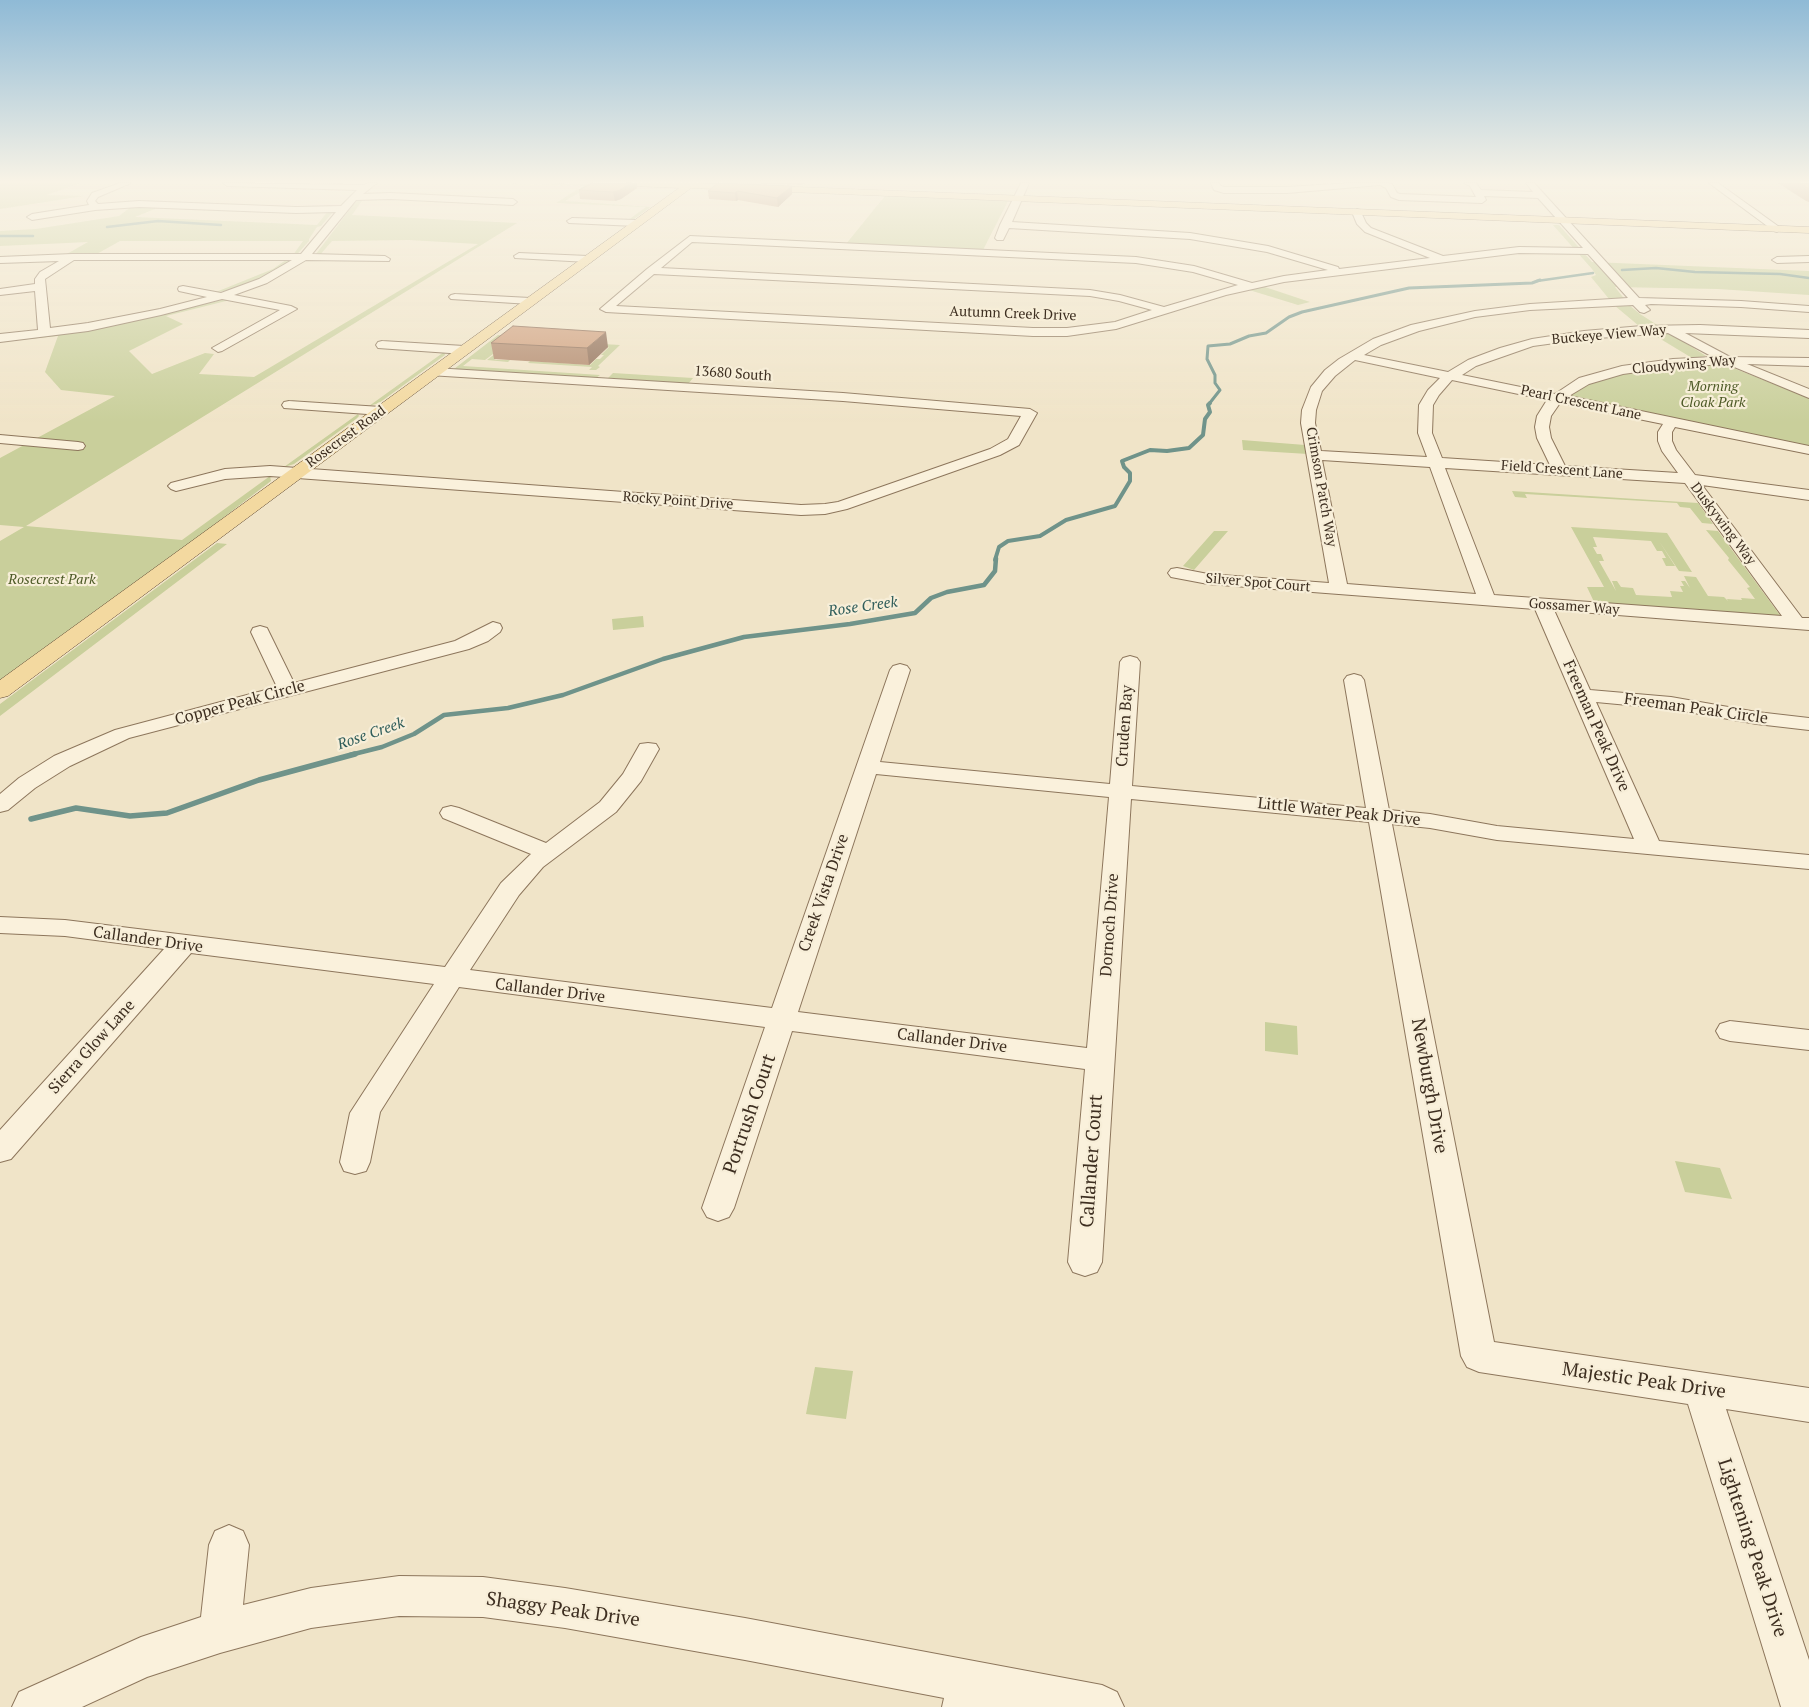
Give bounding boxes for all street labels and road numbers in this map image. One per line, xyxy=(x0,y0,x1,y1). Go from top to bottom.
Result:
street label: Autumn Creek Drive xyxy=(949,303,1077,325)
street label: Buckeye View Way xyxy=(1551,322,1667,348)
street label: Cloudywing Way xyxy=(1631,352,1737,378)
street label: 13680 South xyxy=(694,363,772,385)
street label: Pearl Crescent Lane xyxy=(1519,382,1643,424)
street label: Rosecrest Road xyxy=(303,402,389,472)
street label: Crimson Patch Way xyxy=(1302,426,1340,548)
street label: Field Crescent Lane xyxy=(1501,457,1623,483)
street label: Duskywing Way xyxy=(1687,480,1759,568)
street label: Rocky Point Drive xyxy=(622,489,734,513)
street label: Silver Spot Court xyxy=(1205,570,1311,596)
street label: Gossamer Way xyxy=(1528,595,1620,619)
street label: Freeman Peak Drive xyxy=(1558,657,1634,795)
street label: Copper Peak Circle xyxy=(173,676,307,730)
street label: Cruden Bay xyxy=(1113,684,1137,768)
street label: Freeman Peak Circle xyxy=(1623,689,1769,729)
street label: Little Water Peak Drive xyxy=(1257,794,1421,830)
street label: Creek Vista Drive xyxy=(795,832,853,954)
street label: Dornoch Drive xyxy=(1097,873,1123,977)
street label: Callander Drive xyxy=(92,923,204,957)
street label: Callander Drive xyxy=(494,975,606,1007)
street label: Sierra Glow Lane xyxy=(45,996,139,1098)
street label: Newburgh Drive xyxy=(1406,1017,1452,1155)
street label: Callander Drive xyxy=(896,1025,1008,1057)
street label: Portrush Court xyxy=(719,1051,781,1177)
street label: Callander Court xyxy=(1076,1094,1108,1228)
street label: Majestic Peak Drive xyxy=(1561,1358,1727,1404)
street label: Lightening Peak Drive xyxy=(1712,1456,1792,1640)
street label: Shaggy Peak Drive xyxy=(485,1588,641,1632)

